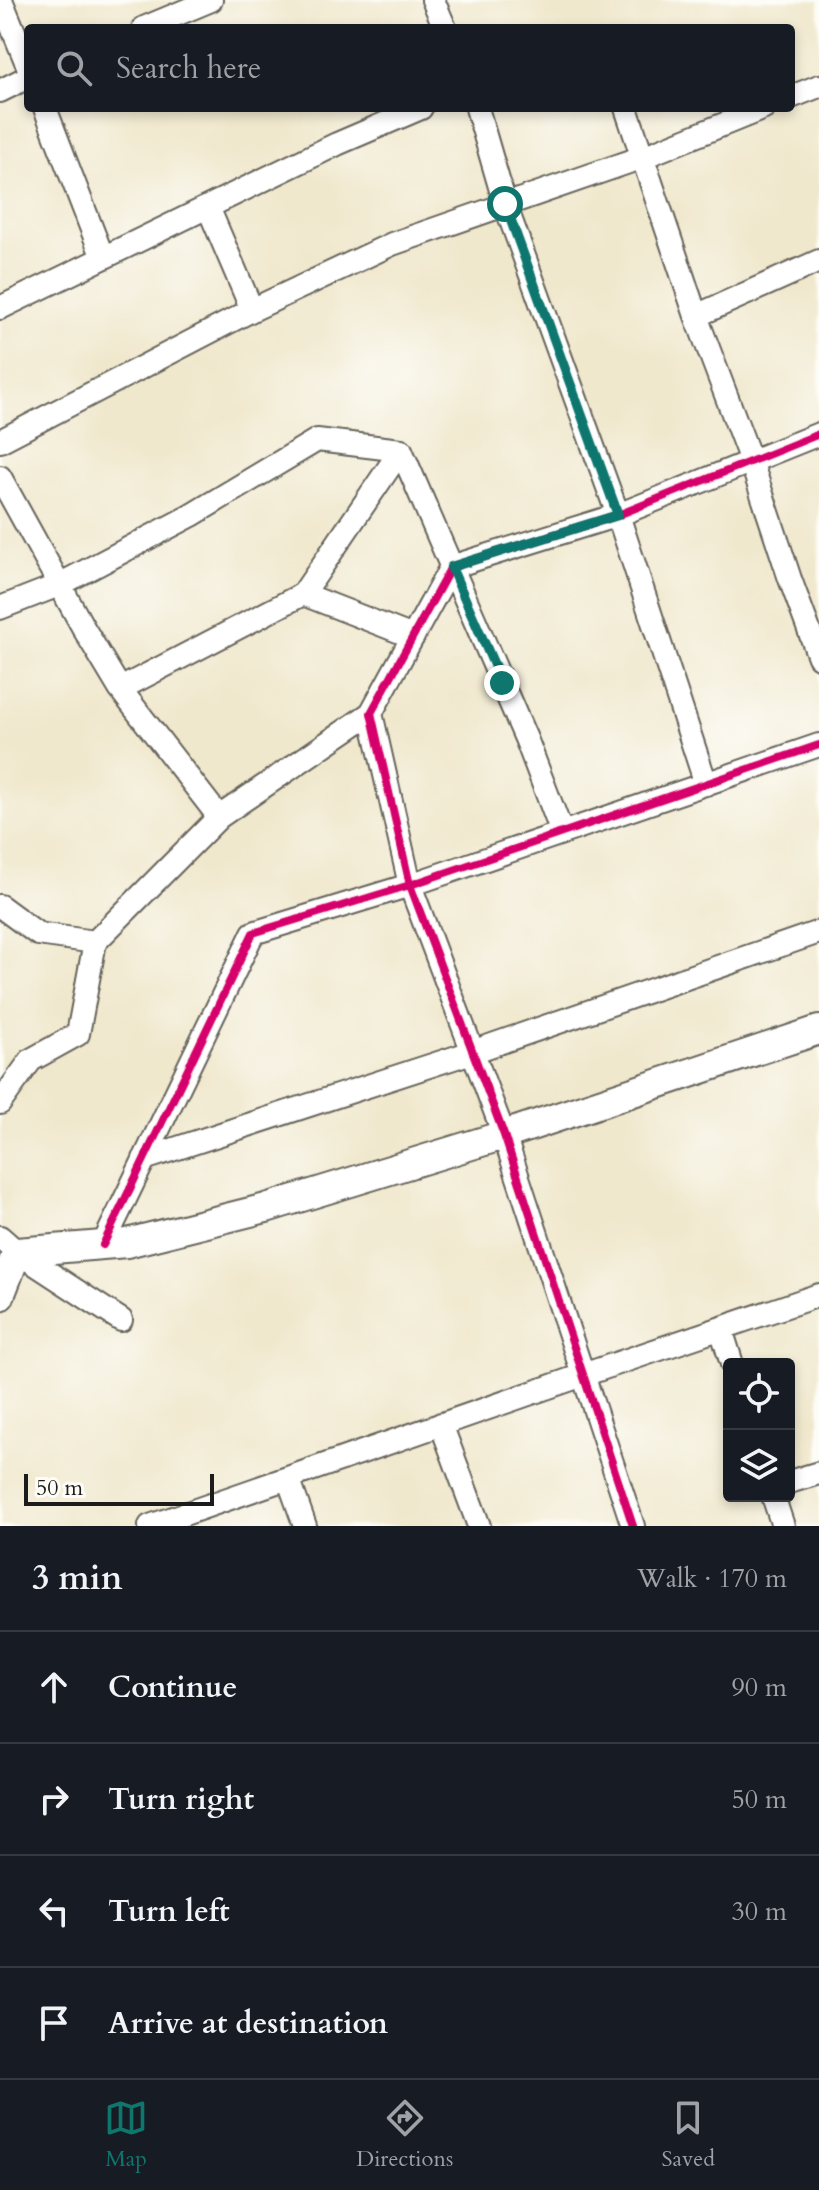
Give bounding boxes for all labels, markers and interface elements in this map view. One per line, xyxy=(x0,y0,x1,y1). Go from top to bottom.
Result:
search box xyxy=(24,24,795,112)
icon: search xyxy=(52,46,96,90)
text: Search here xyxy=(116,48,261,89)
route start xyxy=(487,186,523,222)
route end xyxy=(484,665,520,701)
map controls xyxy=(723,1358,795,1502)
button: locate xyxy=(723,1358,795,1430)
button: layers xyxy=(723,1430,795,1502)
scale bar xyxy=(24,1470,214,1506)
text: 50 m xyxy=(36,1473,83,1503)
text: 3 min xyxy=(32,1555,123,1601)
text: Walk · 170 m xyxy=(637,1561,787,1596)
icon: ahead xyxy=(32,1665,76,1709)
text: Continue xyxy=(108,1667,237,1708)
text: 90 m xyxy=(731,1670,787,1705)
icon: right xyxy=(32,1777,76,1821)
text: Turn right xyxy=(108,1779,254,1820)
text: 50 m xyxy=(731,1782,787,1817)
icon: left xyxy=(32,1889,76,1933)
text: Turn left xyxy=(108,1891,230,1932)
text: 30 m xyxy=(731,1894,787,1929)
icon: arrive xyxy=(32,2001,76,2045)
text: Arrive at destination xyxy=(108,2003,388,2044)
tab: Map xyxy=(104,2096,148,2174)
tab: Directions xyxy=(356,2096,453,2174)
tab: Saved xyxy=(662,2096,715,2174)

